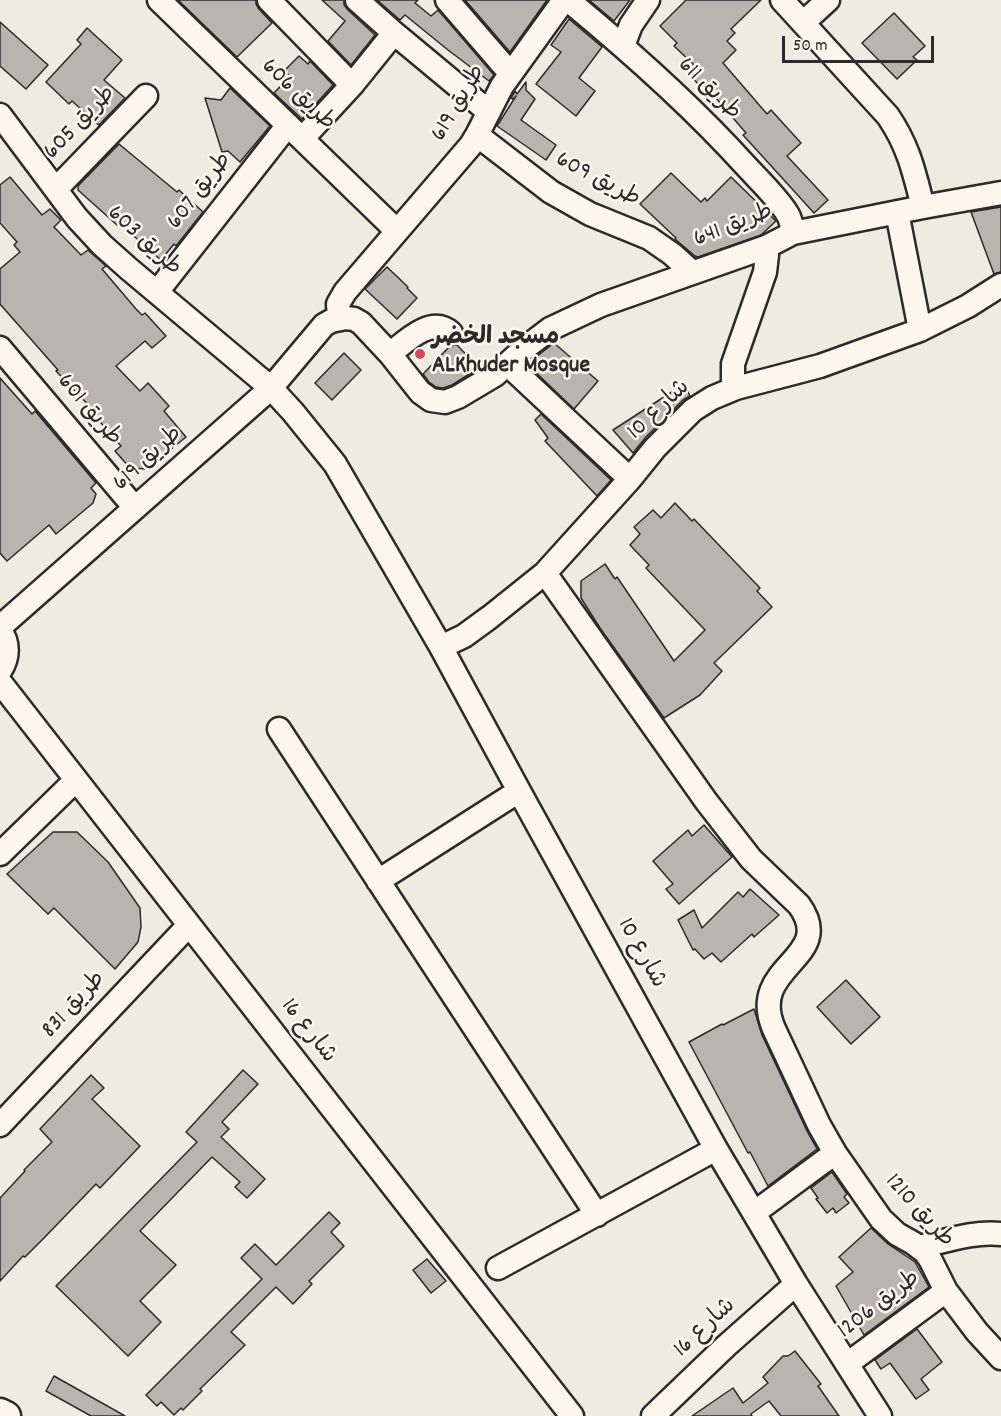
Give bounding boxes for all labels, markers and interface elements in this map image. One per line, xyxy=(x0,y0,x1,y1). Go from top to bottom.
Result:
scale bar xyxy=(785,24,936,62)
text: 50 m xyxy=(793,34,828,59)
street label: طريق 611 xyxy=(670,52,746,128)
street label: طريق 606 xyxy=(254,54,340,138)
street label: طريق 619 xyxy=(426,61,494,147)
street label: طريق 605 xyxy=(39,81,123,167)
street label: طريق 609 xyxy=(550,147,644,215)
street label: طريق 607 xyxy=(162,148,240,236)
street label: طريق 641 xyxy=(690,199,778,255)
street label: طريق 603 xyxy=(100,200,186,284)
place label: مسجد الخضر ALKhuder Mosque xyxy=(432,326,590,382)
marker: مسجد الخضر ALKhuder Mosque xyxy=(413,347,427,361)
street label: طريق 601 xyxy=(49,369,127,453)
street label: شارع 10 xyxy=(622,375,698,447)
street label: طريق 619 xyxy=(108,421,190,499)
street label: شارع 10 xyxy=(609,914,671,994)
street label: طريق 831 xyxy=(37,966,113,1046)
street label: شارع 16 xyxy=(273,994,341,1070)
street label: طريق 1210 xyxy=(877,1169,959,1255)
street label: طريق 1206 xyxy=(833,1265,927,1347)
street label: شارع 16 xyxy=(669,1293,743,1365)

